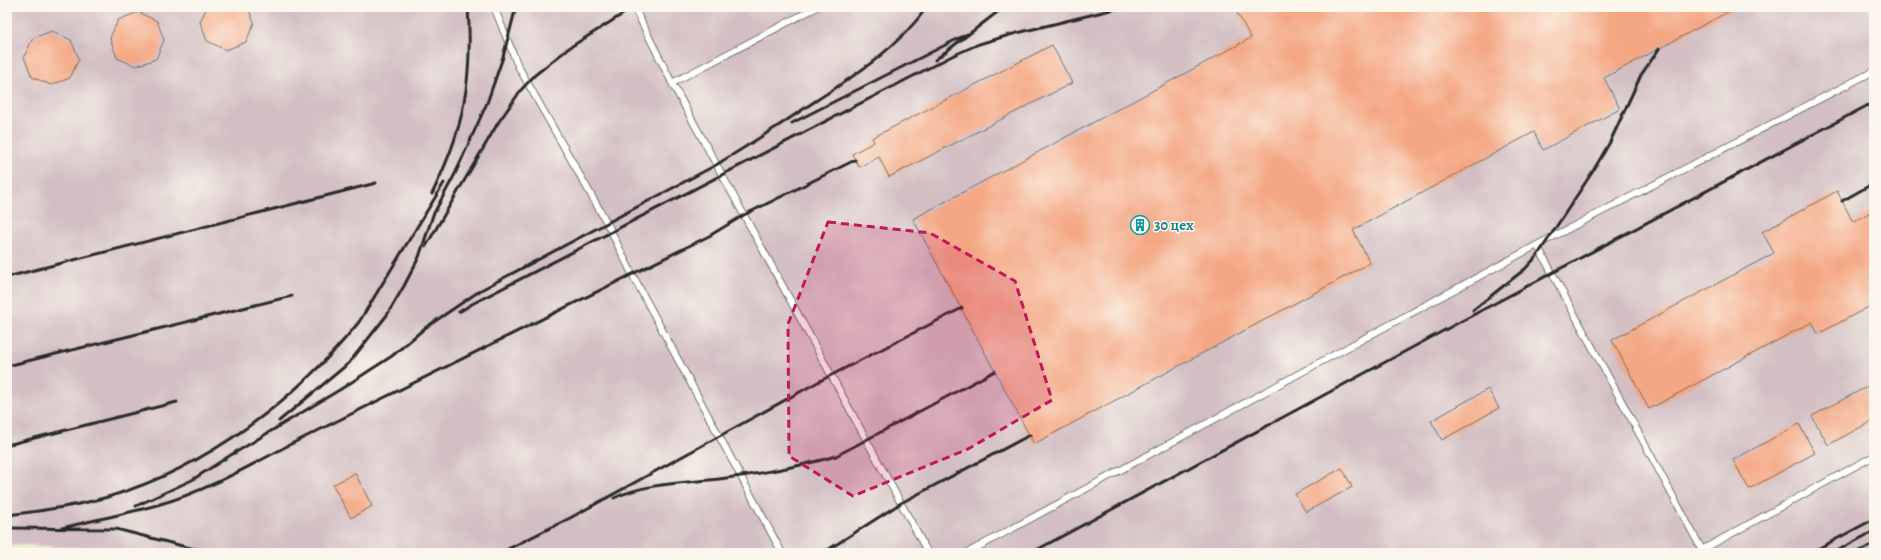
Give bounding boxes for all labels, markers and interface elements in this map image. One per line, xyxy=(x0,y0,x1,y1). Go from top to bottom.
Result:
building icon: 30 цех xyxy=(1129,214,1151,236)
place label: 30 цех xyxy=(1154,215,1194,235)

